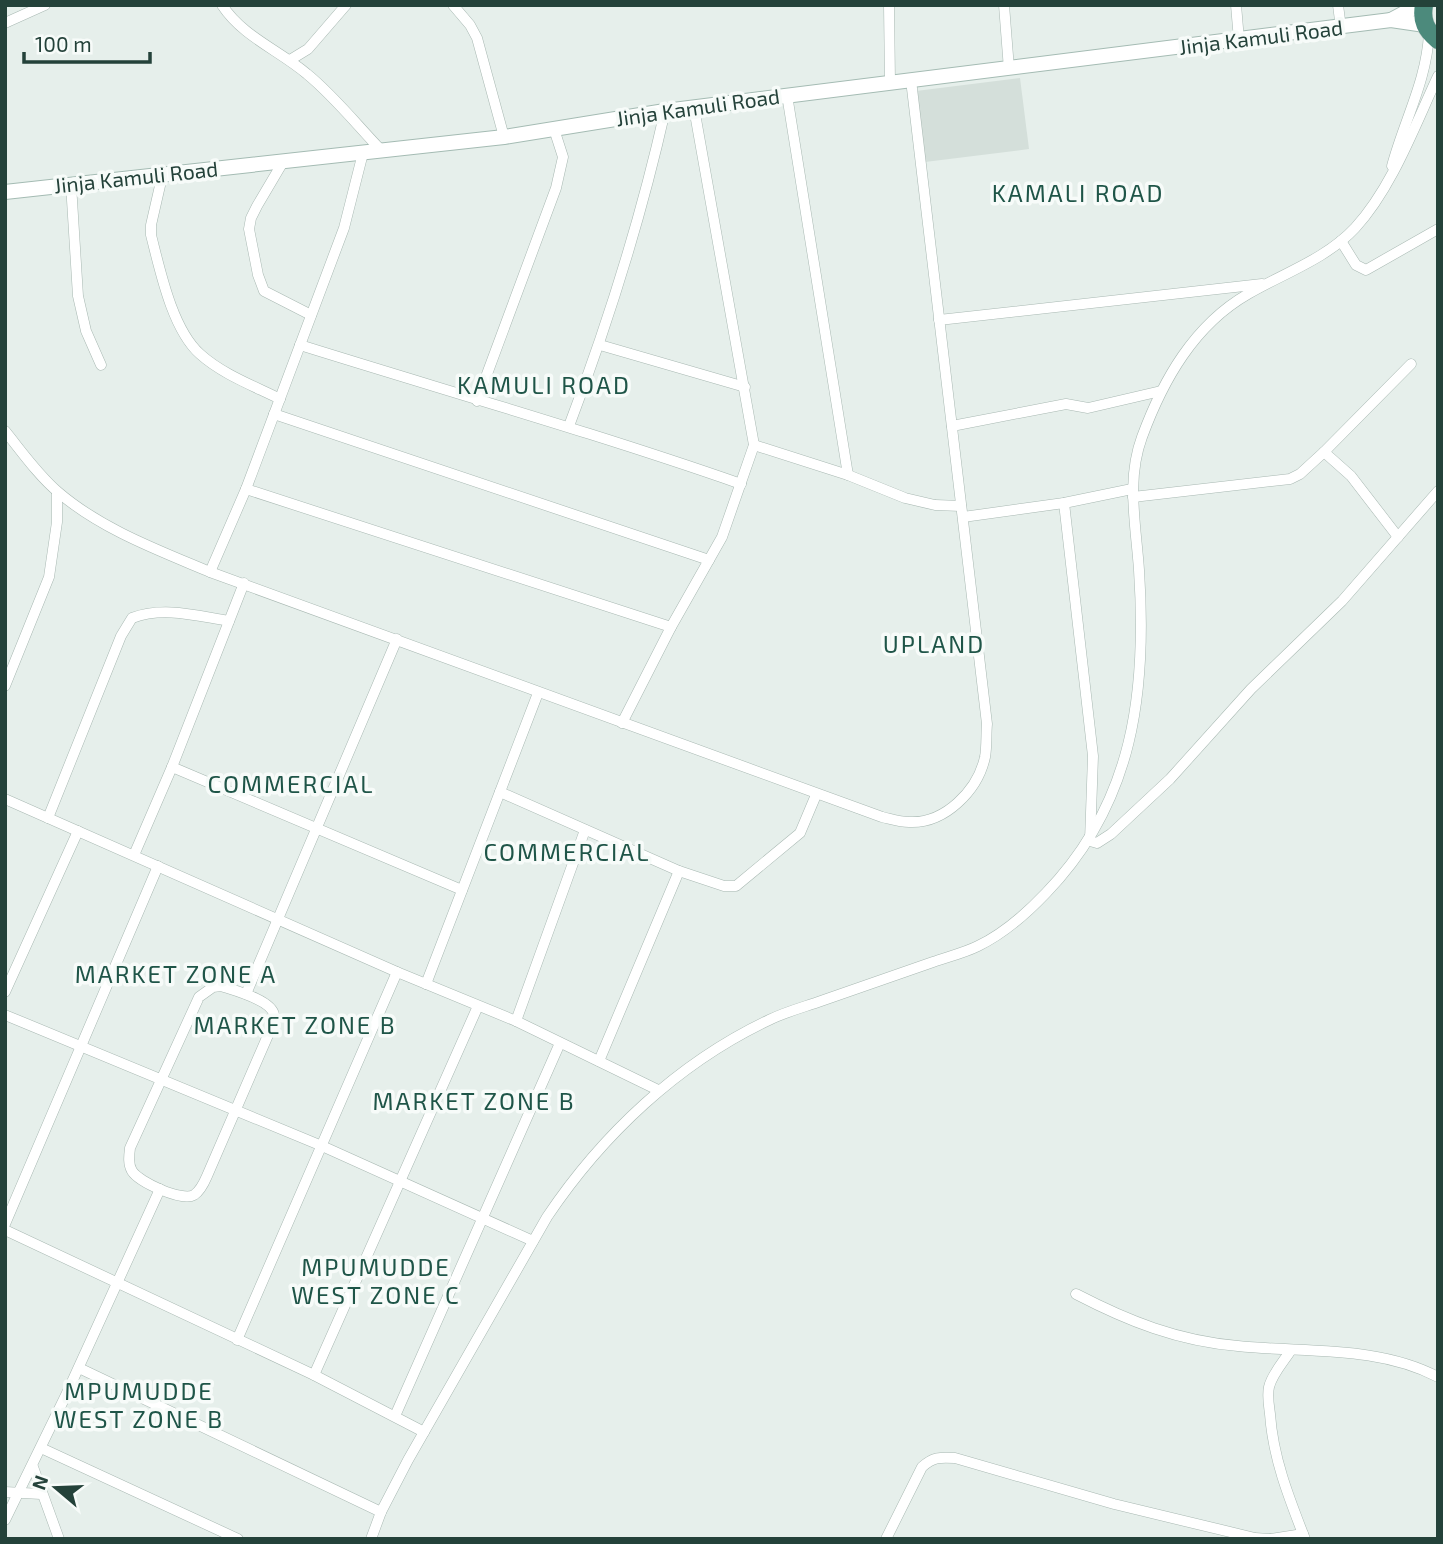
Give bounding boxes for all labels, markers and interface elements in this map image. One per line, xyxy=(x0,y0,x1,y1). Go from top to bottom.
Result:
street label: Jinja Kamuli Road xyxy=(1178,14,1344,60)
scale bar xyxy=(24,21,150,65)
text: 100 m xyxy=(35,31,92,56)
street label: Jinja Kamuli Road xyxy=(614,83,781,131)
street label: Jinja Kamuli Road xyxy=(53,155,219,199)
district label: KAMALI ROAD xyxy=(992,178,1164,207)
district label: KAMULI ROAD xyxy=(457,370,631,399)
district label: UPLAND xyxy=(883,629,985,658)
district label: COMMERCIAL xyxy=(207,769,375,798)
district label: COMMERCIAL xyxy=(483,837,651,866)
district label: MARKET ZONE A xyxy=(75,959,277,988)
district label: MARKET ZONE B xyxy=(193,1010,397,1039)
district label: MARKET ZONE B xyxy=(372,1086,576,1115)
district label: MPUMUDDE WEST ZONE C xyxy=(291,1252,461,1309)
district label: MPUMUDDE WEST ZONE B xyxy=(54,1376,224,1433)
north arrow xyxy=(21,1453,91,1523)
text: N xyxy=(26,1472,53,1493)

